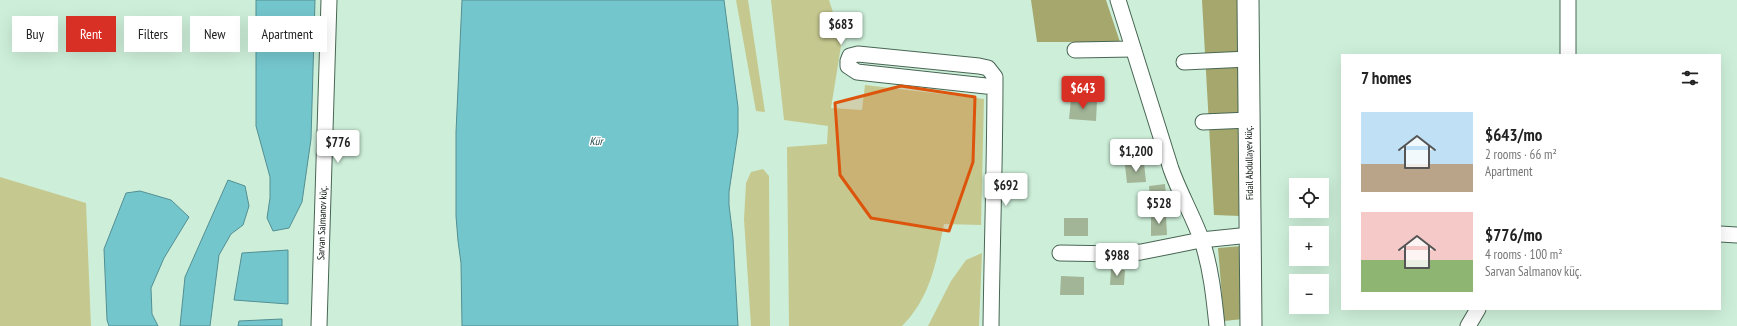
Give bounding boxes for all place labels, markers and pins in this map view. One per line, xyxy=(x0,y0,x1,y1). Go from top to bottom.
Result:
pin: $683 xyxy=(817,12,865,46)
pin: $643 xyxy=(1059,76,1107,110)
pin: $776 xyxy=(314,130,362,164)
pin: $1,200 xyxy=(1103,139,1169,173)
pin: $692 xyxy=(982,173,1030,207)
pin: $528 xyxy=(1135,191,1183,225)
pin: $988 xyxy=(1093,243,1141,277)

